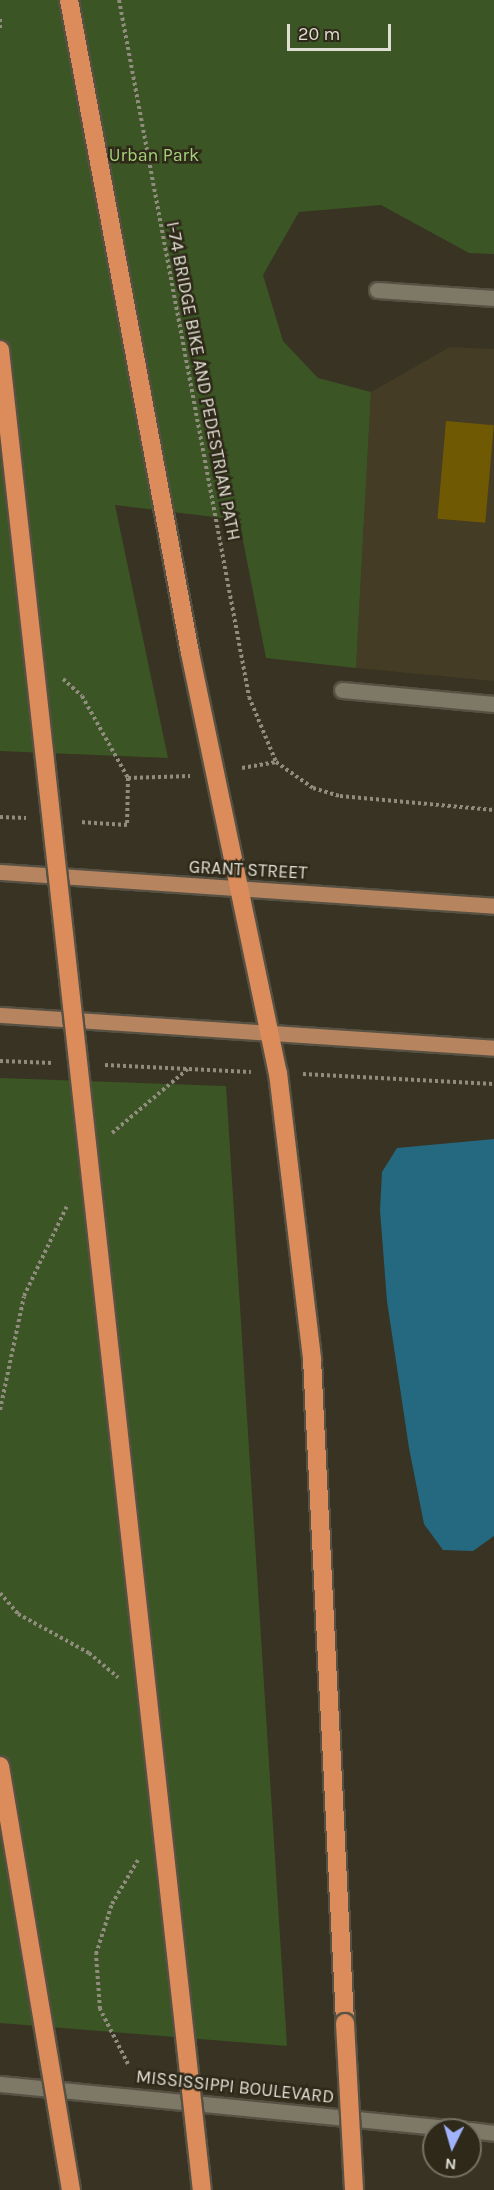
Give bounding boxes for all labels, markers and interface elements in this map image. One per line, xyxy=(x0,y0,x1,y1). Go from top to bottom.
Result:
scale bar xyxy=(290,12,394,50)
text: 20 m xyxy=(298,23,340,45)
park label: Urban Park xyxy=(109,144,199,166)
street label: I-74 BRIDGE BIKE AND PEDESTRIAN PATH xyxy=(161,220,245,542)
street label: GRANT STREET xyxy=(188,856,308,884)
street label: MISSISSIPPI BOULEVARD xyxy=(135,2066,335,2108)
north arrow xyxy=(422,2118,482,2178)
text: N xyxy=(444,2154,457,2174)

